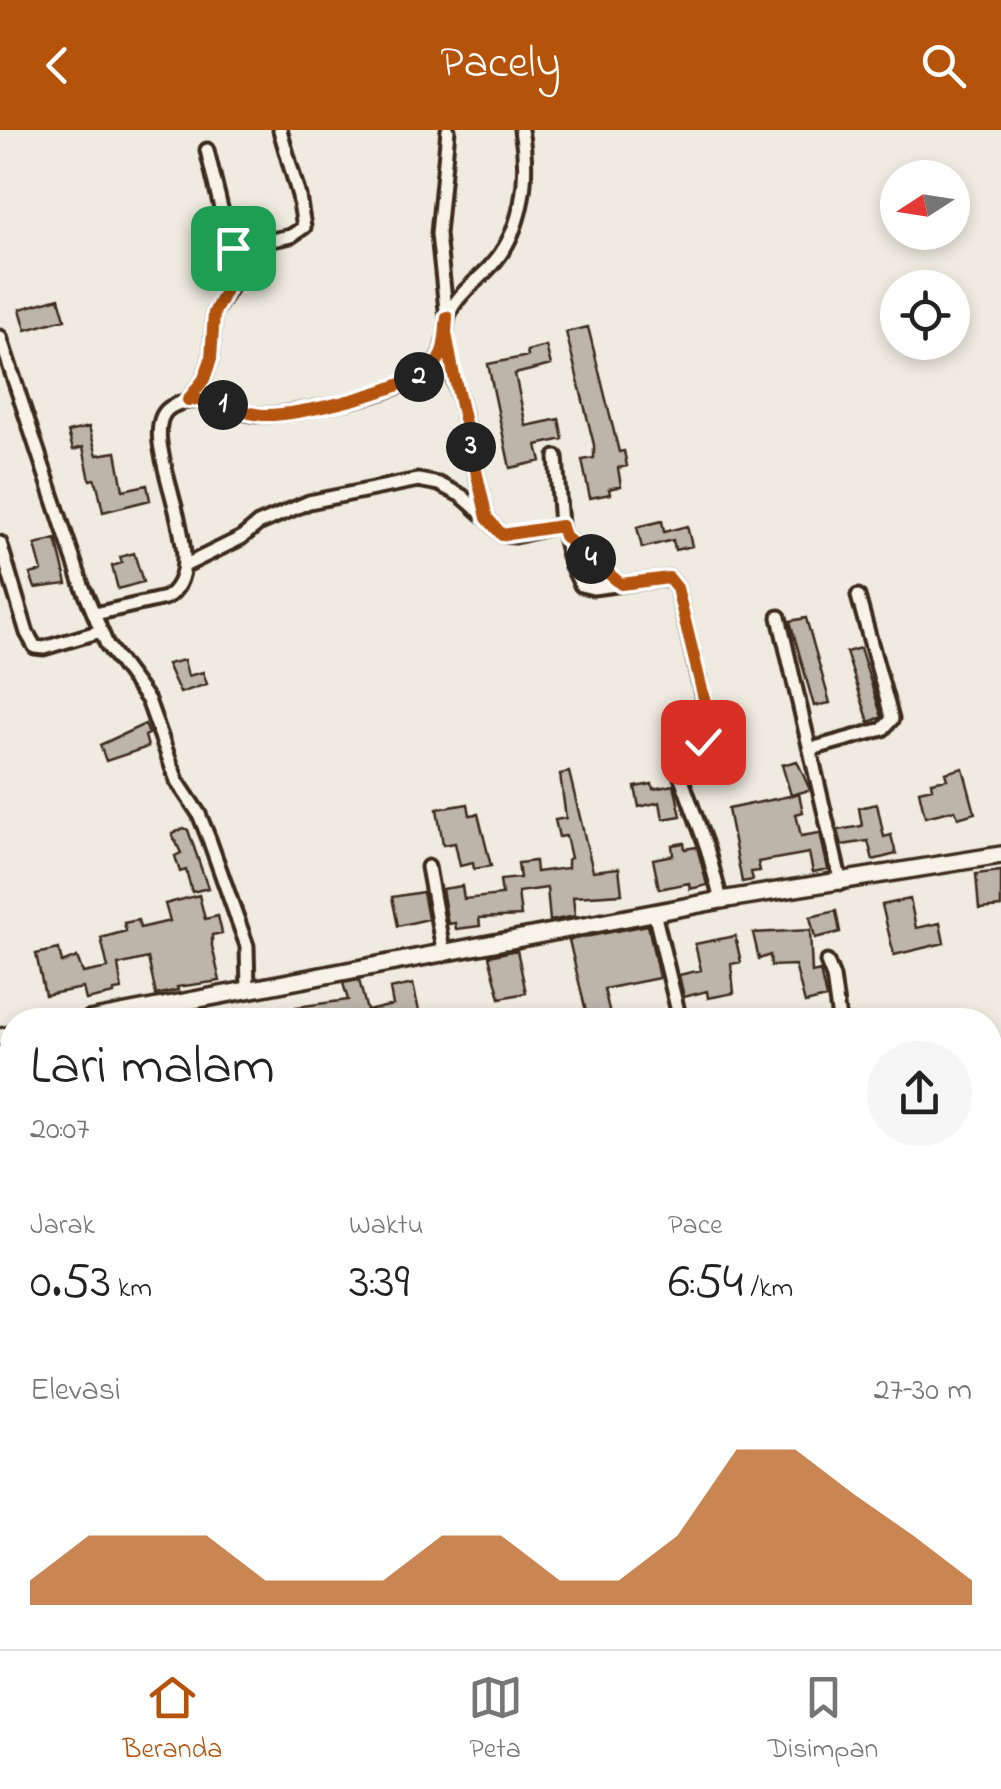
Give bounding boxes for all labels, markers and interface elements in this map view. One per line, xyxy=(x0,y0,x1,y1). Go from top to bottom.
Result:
text: Pacely xyxy=(440,32,561,98)
icon: back xyxy=(30,38,85,93)
icon: search xyxy=(916,38,971,93)
north arrow xyxy=(880,160,970,250)
map controls xyxy=(880,160,970,360)
pin xyxy=(191,206,276,291)
icon: arrive xyxy=(206,221,261,276)
button: locate xyxy=(880,270,970,360)
pin: 2 xyxy=(394,352,444,402)
text: 2 xyxy=(412,356,426,397)
pin: 1 xyxy=(198,380,248,430)
text: 1 xyxy=(219,384,227,425)
pin: 3 xyxy=(446,422,496,472)
text: 3 xyxy=(465,426,477,467)
pin: 4 xyxy=(566,534,616,584)
text: 4 xyxy=(585,538,597,579)
pin xyxy=(661,700,746,785)
icon: check xyxy=(676,715,731,770)
text: Lari malam xyxy=(30,1029,275,1109)
button: share xyxy=(867,1041,972,1146)
text: 20:07 xyxy=(30,1107,89,1154)
text: Jarak xyxy=(30,1206,95,1247)
text: Waktu xyxy=(349,1206,423,1247)
text: Pace xyxy=(668,1206,723,1247)
text: 0.53 xyxy=(30,1247,111,1320)
text: 3:39 xyxy=(349,1247,410,1320)
text: 6:54 xyxy=(668,1247,743,1320)
text: km xyxy=(111,1269,152,1310)
text: /km xyxy=(743,1269,793,1310)
text: Elevasi xyxy=(30,1368,121,1415)
text: 27–30 m xyxy=(874,1368,972,1415)
tab: Beranda xyxy=(123,1670,222,1771)
tab: Peta xyxy=(468,1670,523,1771)
tab: Disimpan xyxy=(768,1670,878,1771)

